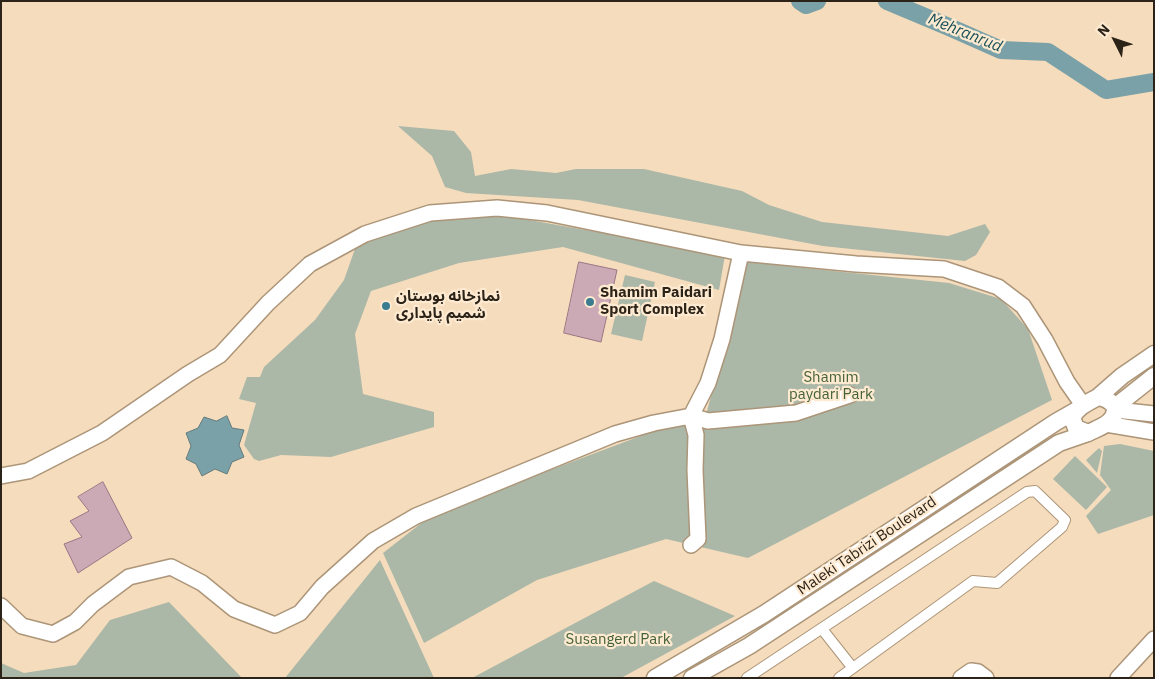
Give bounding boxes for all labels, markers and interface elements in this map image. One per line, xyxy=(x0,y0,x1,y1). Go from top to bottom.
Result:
water label: Mehranrud xyxy=(925,10,1005,56)
north arrow xyxy=(1090,15,1140,65)
text: N xyxy=(1094,20,1114,40)
place label: Shamim Paidari Sport Complex xyxy=(600,284,712,319)
place label: نمازخانه بوستان شمیم پایداری xyxy=(396,288,500,323)
marker: Shamim Paidari Sport Complex xyxy=(584,296,596,308)
marker: نمازخانه بوستان شمیم پایداری xyxy=(380,300,392,312)
park label: Shamim paydari Park xyxy=(789,369,873,404)
street label: Maleki Tabrizi Boulevard xyxy=(794,493,940,599)
park label: Susangerd Park xyxy=(565,631,671,649)

